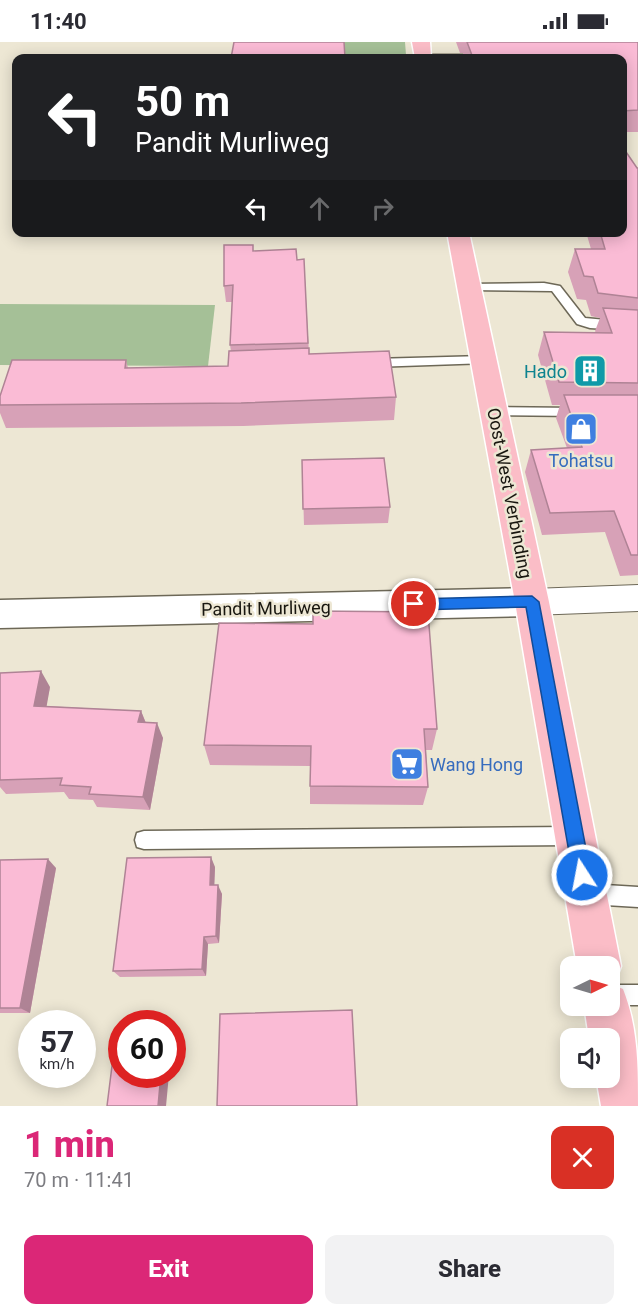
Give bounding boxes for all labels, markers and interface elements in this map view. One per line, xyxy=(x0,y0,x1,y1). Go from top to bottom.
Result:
text: 11:40 xyxy=(30,9,87,34)
text: 50 m xyxy=(135,77,230,126)
icon: left xyxy=(36,78,114,156)
text: Pandit Murliweg xyxy=(135,127,329,159)
icon: left xyxy=(240,192,273,225)
icon: ahead xyxy=(303,192,336,225)
icon: right xyxy=(366,192,399,225)
building icon: Hado xyxy=(572,353,608,389)
place label: Hado xyxy=(524,361,567,382)
street label: Oost-West Verbinding xyxy=(483,406,537,580)
shop icon: Tohatsu xyxy=(563,411,599,447)
place label: Tohatsu xyxy=(549,450,613,471)
pin xyxy=(388,578,439,629)
icon: arrive xyxy=(397,587,430,620)
street label: Pandit Murliweg xyxy=(201,596,331,620)
supermarket icon: Wang Hong xyxy=(389,746,425,782)
place label: Wang Hong xyxy=(430,754,523,775)
position arrow xyxy=(550,843,614,907)
north arrow xyxy=(560,956,620,1016)
map controls xyxy=(560,956,620,1088)
speed limit sign: 60 xyxy=(108,1010,186,1088)
text: 57 xyxy=(40,1024,74,1059)
button: sound xyxy=(560,1028,620,1088)
text: km/h xyxy=(39,1055,75,1073)
text: 1 min xyxy=(24,1124,115,1166)
button: close xyxy=(551,1126,614,1189)
text: 70 m · 11:41 xyxy=(24,1168,134,1192)
button: Exit xyxy=(24,1235,313,1304)
button: Share xyxy=(325,1235,614,1304)

